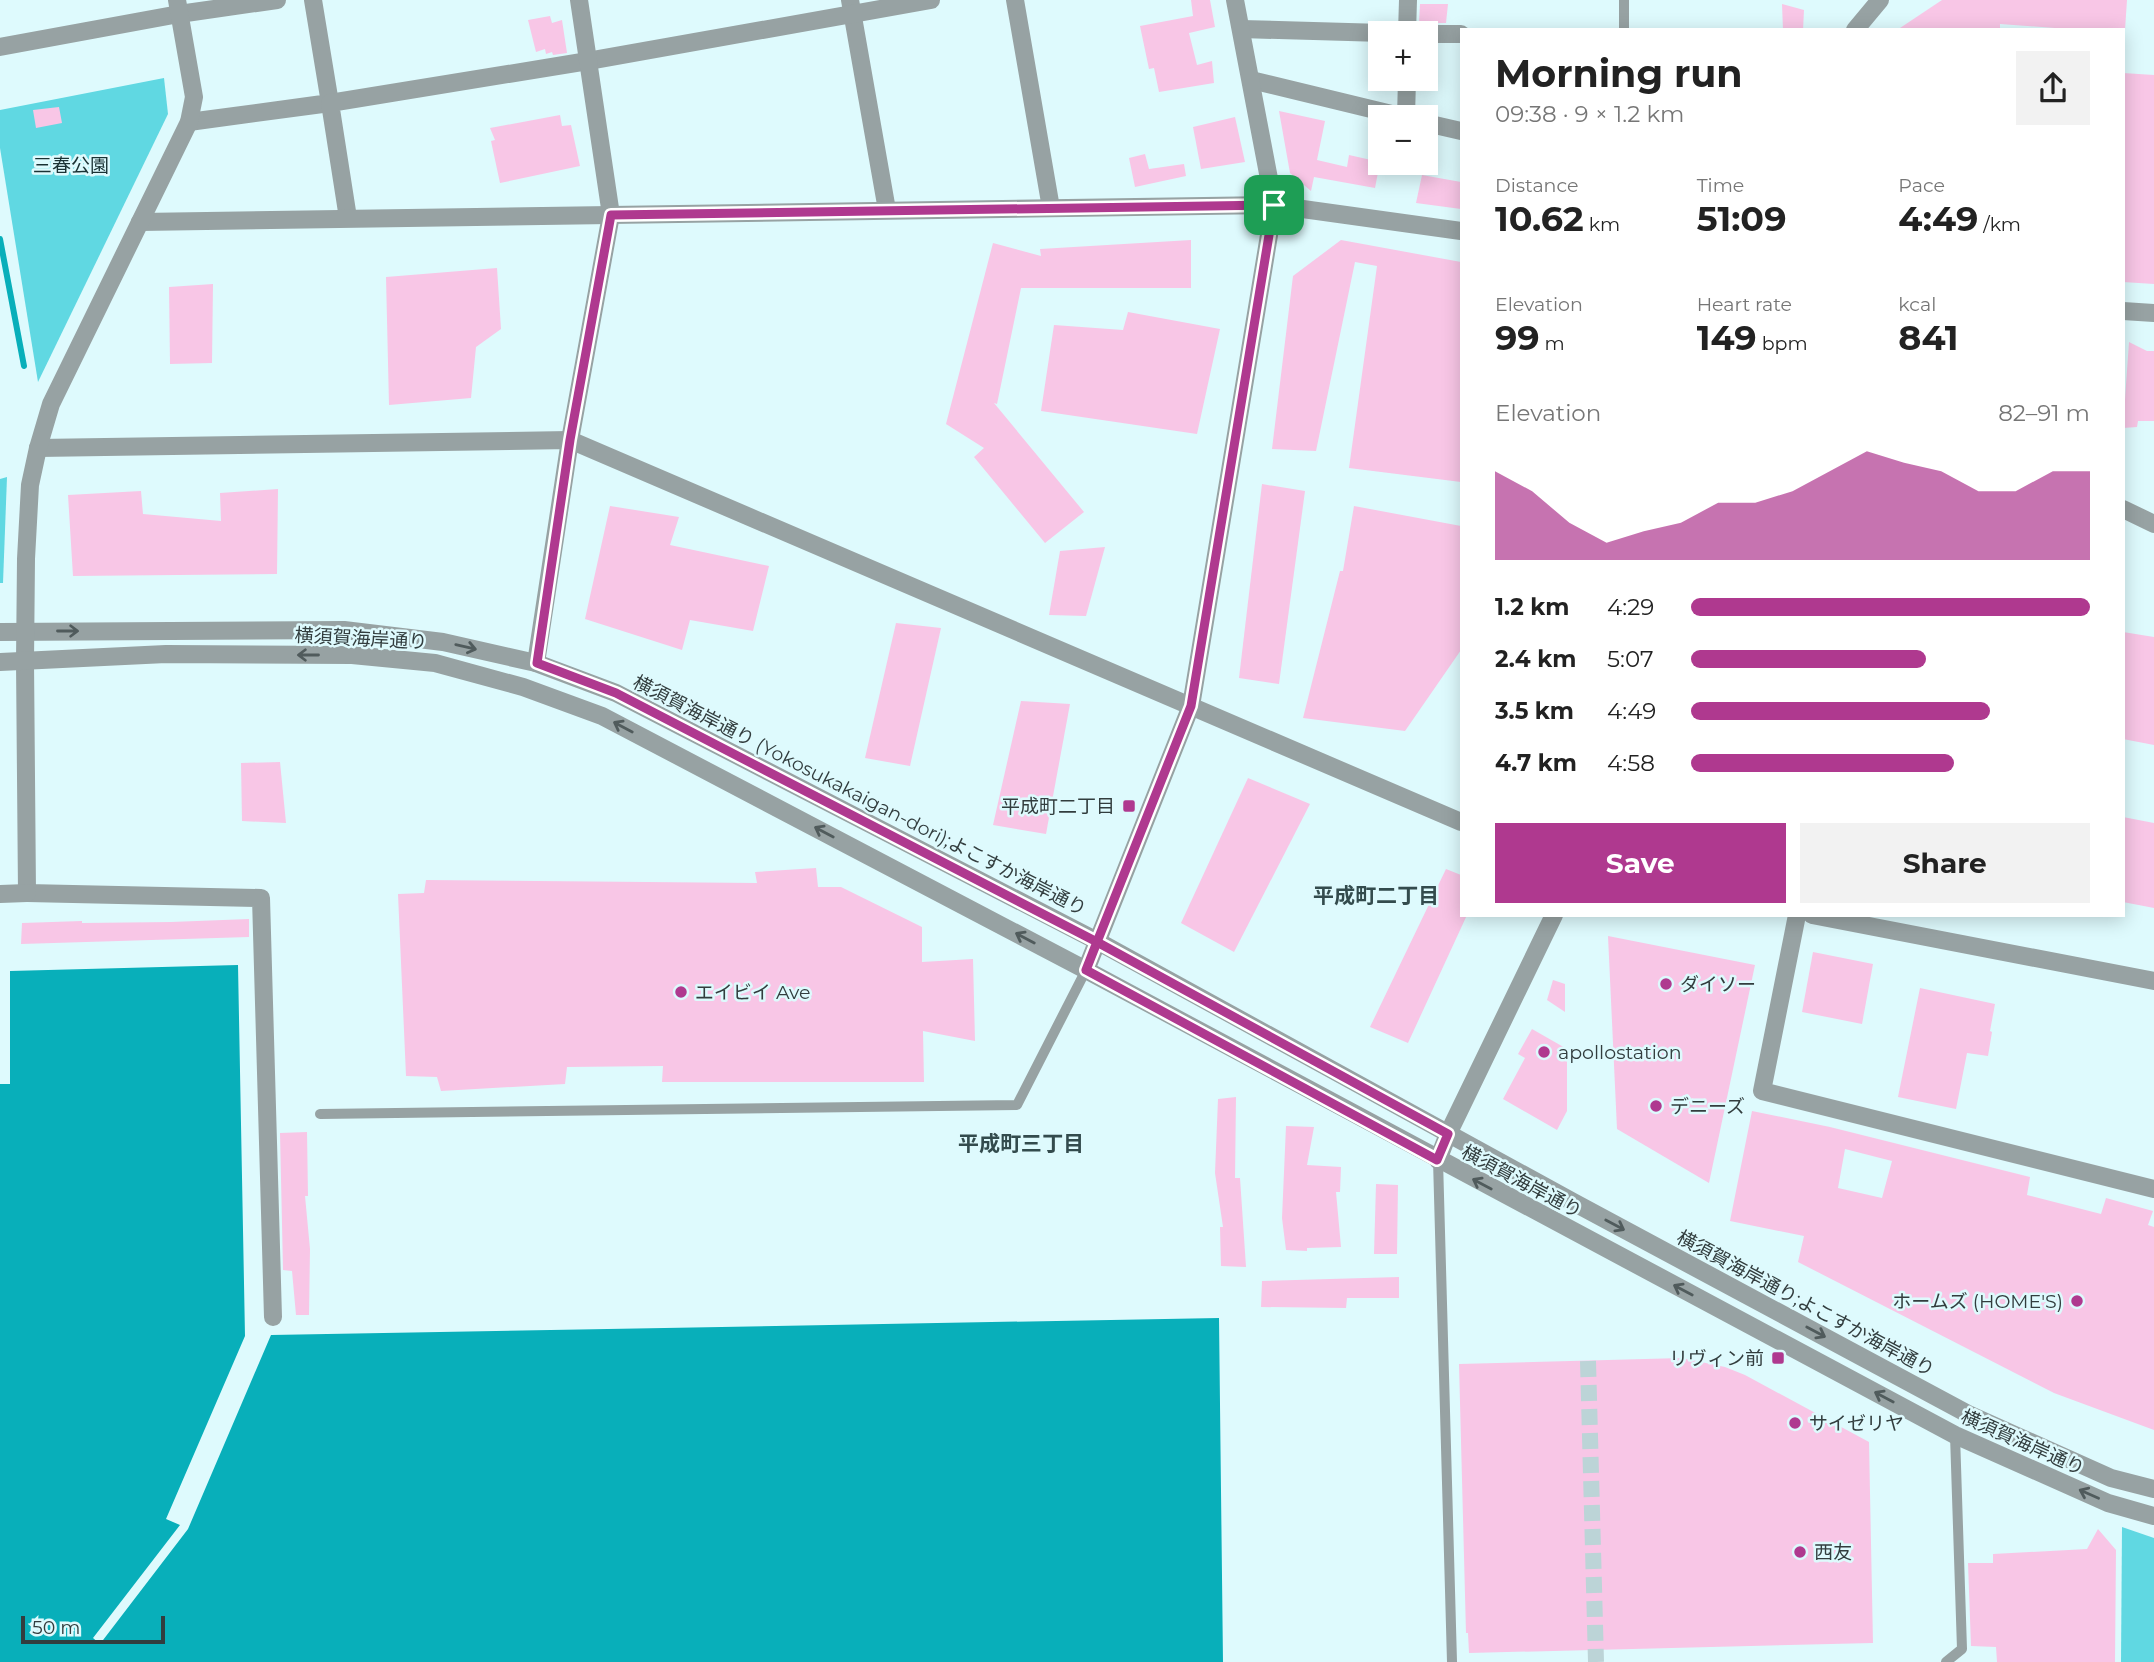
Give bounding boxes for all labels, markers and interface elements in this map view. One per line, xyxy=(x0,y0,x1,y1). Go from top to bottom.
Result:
map controls xyxy=(1368,21,1438,175)
button: + xyxy=(1368,21,1438,91)
text: Morning run xyxy=(1495,50,1743,97)
button: share xyxy=(2016,51,2090,125)
text: 09:38 · 9 × 1.2 km xyxy=(1495,100,1684,128)
button: − xyxy=(1368,105,1438,175)
park label: 三春公園 xyxy=(33,154,109,177)
text: Distance xyxy=(1495,174,1578,197)
text: Time xyxy=(1697,174,1744,197)
text: Pace xyxy=(1898,174,1945,197)
pin xyxy=(1244,175,1304,235)
icon: arrive xyxy=(1255,186,1293,224)
text: 10.62 xyxy=(1495,197,1584,240)
text: 51:09 xyxy=(1697,197,1786,240)
text: 4:49 xyxy=(1898,197,1978,240)
text: km xyxy=(1584,213,1620,236)
text: /km xyxy=(1978,213,2021,236)
text: Elevation xyxy=(1495,293,1583,316)
text: Heart rate xyxy=(1697,293,1792,316)
text: kcal xyxy=(1898,293,1936,316)
text: 99 xyxy=(1495,316,1540,359)
text: 149 xyxy=(1697,316,1757,359)
text: 841 xyxy=(1898,316,1958,359)
text: m xyxy=(1540,332,1565,355)
text: bpm xyxy=(1757,332,1808,355)
text: Elevation xyxy=(1495,399,1601,427)
text: 82–91 m xyxy=(1998,399,2090,427)
text: 1.2 km xyxy=(1495,593,1569,621)
text: 4:29 xyxy=(1607,593,1654,621)
one-way arrow xyxy=(56,624,79,638)
street label: 横須賀海岸通り xyxy=(294,624,428,653)
one-way arrow xyxy=(454,641,477,654)
text: 2.4 km xyxy=(1495,645,1576,673)
text: 5:07 xyxy=(1607,645,1654,673)
one-way arrow xyxy=(297,648,320,662)
street label: 横須賀海岸通り (Yokosukakaigan-dori);よこすか海岸通り xyxy=(629,670,1090,920)
text: 3.5 km xyxy=(1495,697,1574,725)
text: 4:49 xyxy=(1607,697,1656,725)
one-way arrow xyxy=(613,719,633,733)
text: 4.7 km xyxy=(1495,749,1577,777)
text: 4:58 xyxy=(1607,749,1655,777)
place label: 平成町二丁目 xyxy=(1001,795,1115,818)
marker: 平成町二丁目 xyxy=(1121,798,1137,814)
button: Save xyxy=(1495,823,1786,903)
button: Share xyxy=(1800,823,2090,903)
one-way arrow xyxy=(814,825,835,839)
district label: 平成町二丁目 xyxy=(1313,883,1439,908)
one-way arrow xyxy=(1016,931,1036,945)
place label: ダイソー xyxy=(1680,973,1756,996)
marker: ダイソー xyxy=(1658,976,1674,992)
place label: エイビイ Ave xyxy=(695,981,811,1004)
marker: エイビイ Ave xyxy=(673,984,689,1000)
place label: apollostation xyxy=(1558,1041,1682,1064)
marker: apollostation xyxy=(1536,1044,1552,1060)
place label: デニーズ xyxy=(1670,1095,1745,1118)
marker: デニーズ xyxy=(1648,1098,1664,1114)
district label: 平成町三丁目 xyxy=(958,1131,1084,1156)
street label: 横須賀海岸通り xyxy=(1458,1140,1586,1223)
one-way arrow xyxy=(1472,1176,1493,1190)
one-way arrow xyxy=(1605,1218,1625,1232)
street label: 横須賀海岸通り;よこすか海岸通り xyxy=(1673,1226,1939,1381)
one-way arrow xyxy=(1673,1283,1694,1297)
place label: ホームズ (HOME'S) xyxy=(1892,1290,2063,1313)
marker: ホームズ (HOME'S) xyxy=(2069,1293,2085,1309)
one-way arrow xyxy=(1805,1326,1826,1339)
place label: リヴィン前 xyxy=(1669,1347,1764,1370)
marker: リヴィン前 xyxy=(1770,1350,1786,1366)
one-way arrow xyxy=(1874,1390,1894,1404)
street label: 横須賀海岸通り xyxy=(1957,1405,2088,1480)
place label: サイゼリヤ xyxy=(1809,1412,1904,1435)
marker: サイゼリヤ xyxy=(1787,1415,1803,1431)
one-way arrow xyxy=(2079,1487,2101,1500)
place label: 西友 xyxy=(1814,1541,1852,1564)
marker: 西友 xyxy=(1792,1544,1808,1560)
scale bar xyxy=(21,1613,164,1645)
text: 50 m xyxy=(32,1616,80,1639)

